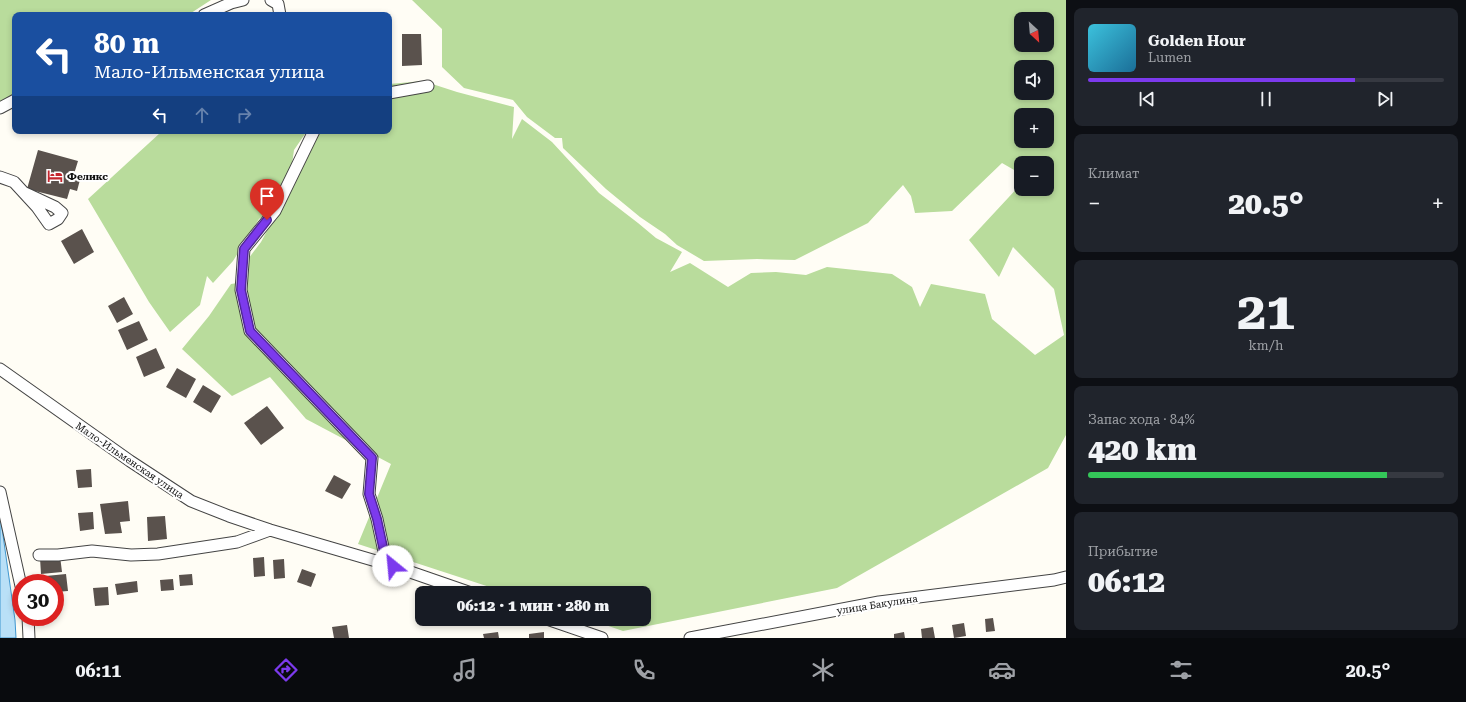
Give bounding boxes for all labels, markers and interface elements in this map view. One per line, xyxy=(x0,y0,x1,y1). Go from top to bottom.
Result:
north arrow xyxy=(1014,12,1054,52)
map controls xyxy=(1014,12,1054,196)
text: 80 m xyxy=(94,27,159,60)
icon: left xyxy=(28,28,80,80)
text: Golden Hour xyxy=(1148,32,1246,50)
text: Lumen xyxy=(1148,50,1192,65)
button: sound xyxy=(1014,60,1054,100)
text: Мало-Ильменская улица xyxy=(94,61,324,82)
icon: previous xyxy=(1136,88,1158,110)
icon: pause xyxy=(1255,88,1277,110)
icon: next xyxy=(1374,88,1396,110)
icon: left xyxy=(149,104,171,126)
icon: ahead xyxy=(191,104,213,126)
icon: right xyxy=(233,104,255,126)
button: + xyxy=(1014,108,1054,148)
button: − xyxy=(1014,156,1054,196)
text: Климат xyxy=(1088,166,1139,181)
hotel icon: Феликс xyxy=(46,167,64,185)
place label: Феликс xyxy=(67,171,108,182)
pin xyxy=(250,179,284,220)
icon: arrive xyxy=(256,185,278,207)
text: 20.5° xyxy=(1228,186,1304,221)
text: − xyxy=(1088,191,1100,216)
text: + xyxy=(1432,191,1444,216)
text: 21 xyxy=(1237,281,1295,342)
text: km/h xyxy=(1249,338,1283,353)
text: Запас хода · 84% xyxy=(1088,412,1195,427)
street label: Мало-Ильменская улица xyxy=(74,420,186,501)
text: 420 km xyxy=(1088,432,1197,467)
text: Прибытие xyxy=(1088,544,1158,559)
position arrow xyxy=(372,545,414,587)
text: 06:12 xyxy=(1088,564,1165,599)
speed limit sign: 30 xyxy=(12,574,64,626)
street label: улица Бакулина xyxy=(836,593,919,616)
text: 06:12 · 1 мин · 280 m xyxy=(457,597,609,615)
icon: directions xyxy=(272,656,300,684)
icon: music xyxy=(451,656,479,684)
icon: phone xyxy=(630,656,658,684)
icon: climate xyxy=(809,656,837,684)
icon: car xyxy=(988,656,1016,684)
icon: filters xyxy=(1167,656,1195,684)
text: 06:11 xyxy=(75,660,121,681)
text: 20.5° xyxy=(1346,660,1391,681)

